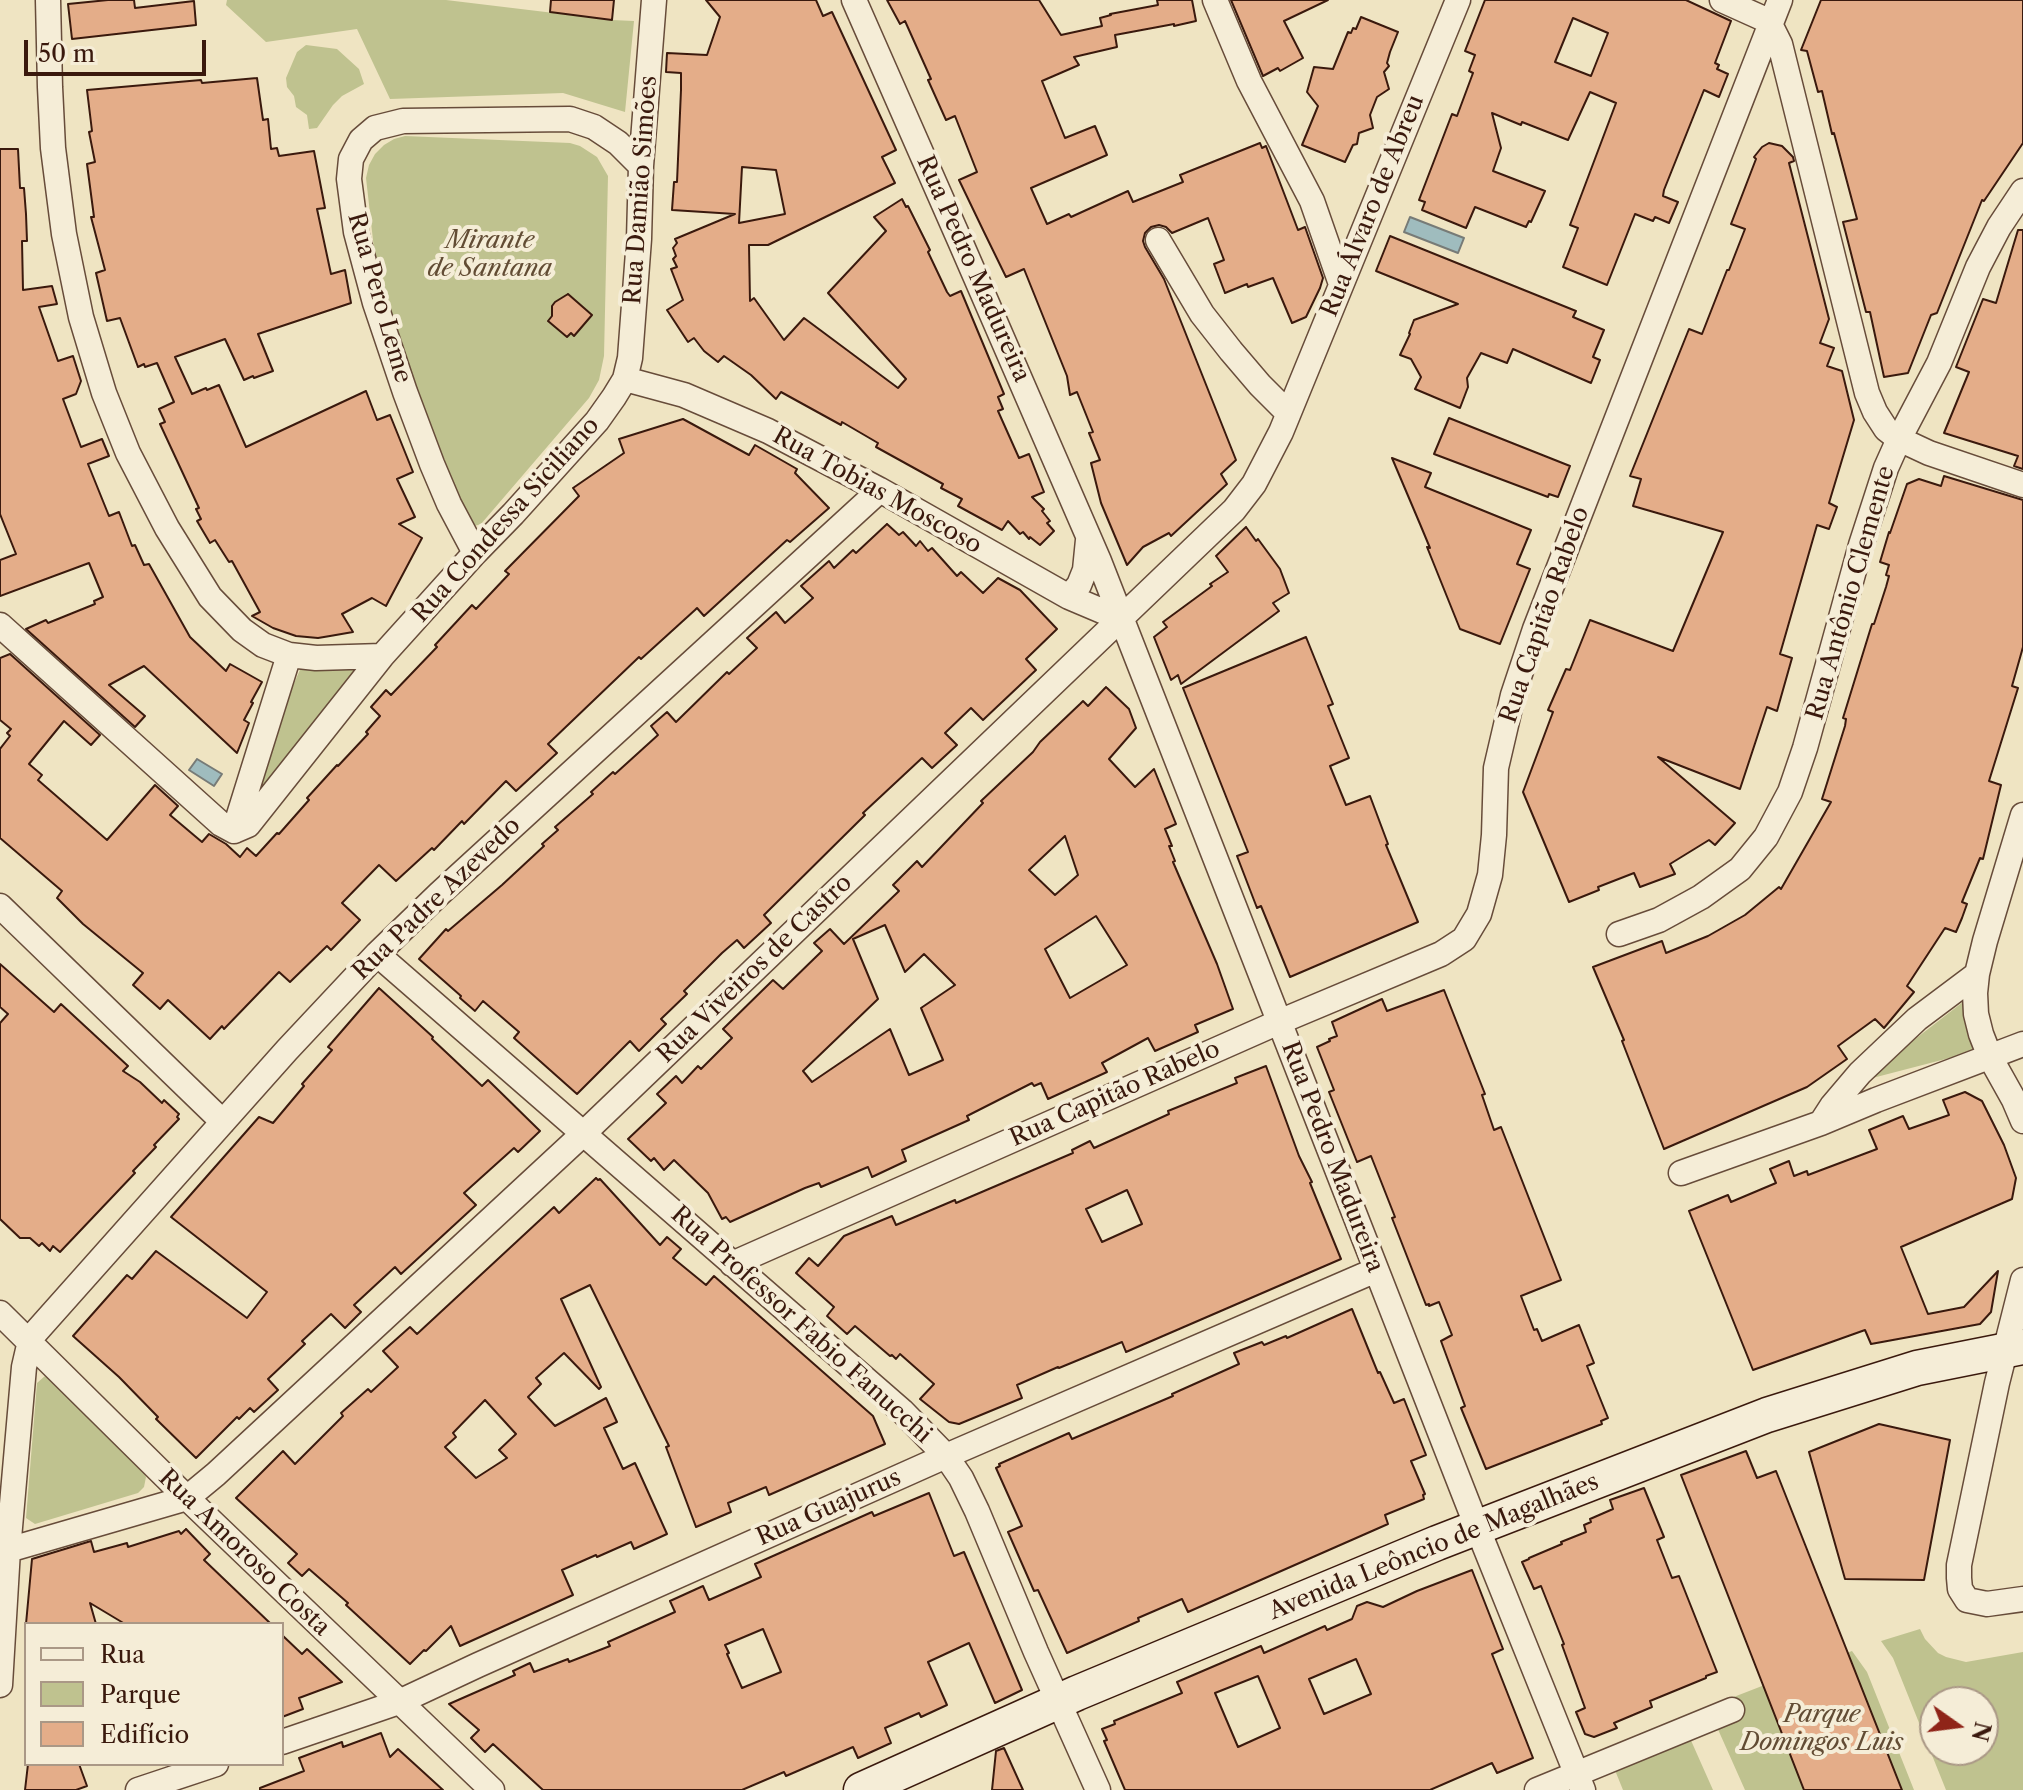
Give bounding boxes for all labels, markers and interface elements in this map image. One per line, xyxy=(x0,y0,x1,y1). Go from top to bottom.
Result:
scale bar xyxy=(28,24,210,74)
text: 50 m xyxy=(38,39,95,68)
street label: Rua Damião Simões xyxy=(619,75,663,305)
street label: Rua Álvaro de Abreu xyxy=(1315,91,1431,321)
street label: Rua Pedro Madureira xyxy=(910,151,1036,387)
street label: Rua Pero Leme xyxy=(341,209,417,387)
park label: Mirante de Santana xyxy=(428,227,552,283)
street label: Rua Condessa Siciliano xyxy=(406,412,606,628)
street label: Rua Tobias Moscoso xyxy=(768,422,986,560)
street label: Rua Antônio Clemente xyxy=(1801,463,1901,723)
street label: Rua Capitão Rabelo xyxy=(1494,503,1596,727)
street label: Rua Padre Azevedo xyxy=(347,812,527,986)
street label: Rua Viveiros de Castro xyxy=(652,869,858,1069)
street label: Rua Capitão Rabelo xyxy=(1006,1035,1224,1153)
street label: Rua Pedro Madureira xyxy=(1275,1038,1389,1276)
street label: Rua Professor Fabio Fanucchi xyxy=(665,1200,937,1450)
street label: Rua Guajurus xyxy=(752,1463,906,1553)
street label: Rua Amoroso Costa xyxy=(152,1464,336,1642)
street label: Avenida Leôncio de Magalhães xyxy=(1265,1468,1603,1626)
legend xyxy=(24,1622,284,1766)
text: Rua xyxy=(100,1640,145,1669)
text: Parque xyxy=(100,1680,181,1709)
north arrow xyxy=(1919,1686,1999,1766)
park label: Parque Domingos Luis xyxy=(1740,1701,1904,1757)
text: N xyxy=(1965,1719,1996,1744)
text: Edifício xyxy=(100,1720,189,1749)

